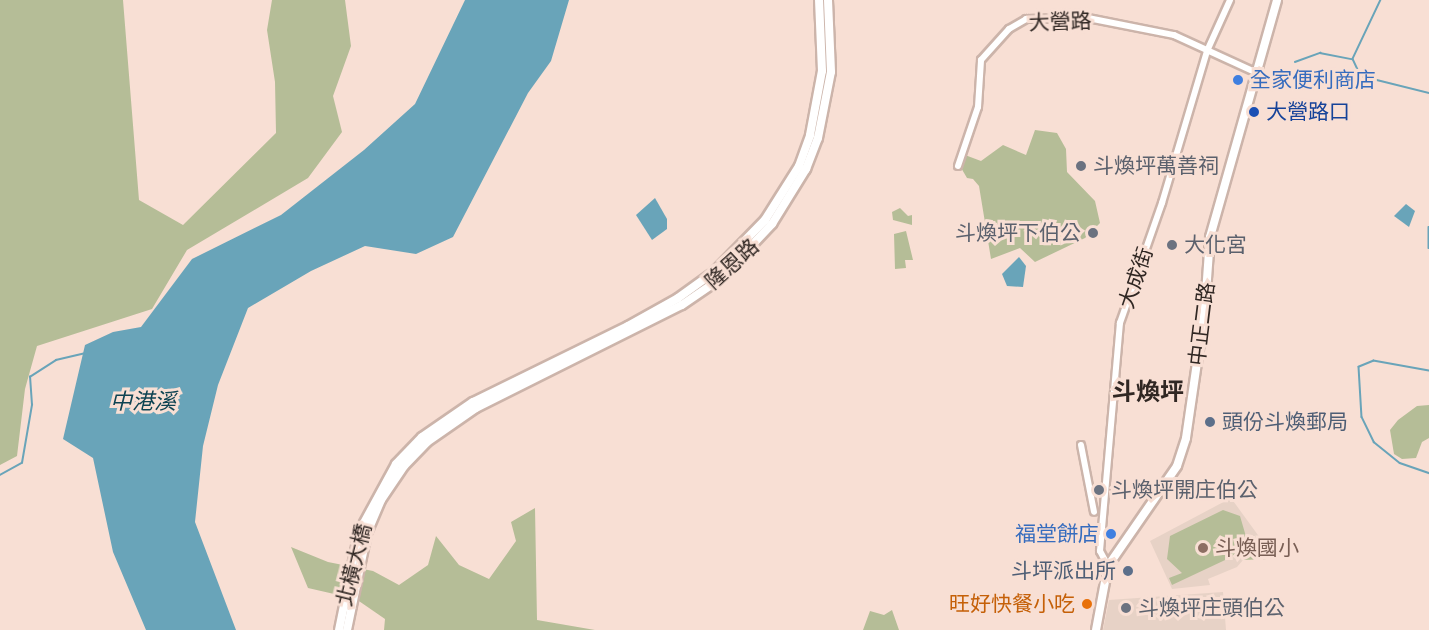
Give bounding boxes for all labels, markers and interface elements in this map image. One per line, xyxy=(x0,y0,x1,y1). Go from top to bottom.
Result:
street label: 大營路 xyxy=(1028,8,1092,36)
place label: 全家便利商店 xyxy=(1250,67,1376,93)
marker: 全家便利商店 xyxy=(1231,73,1245,87)
place label: 大營路口 xyxy=(1266,99,1350,125)
marker: 大營路口 xyxy=(1247,105,1261,119)
place label: 斗煥坪萬善祠 xyxy=(1093,153,1219,179)
marker: 斗煥坪萬善祠 xyxy=(1074,159,1088,173)
place label: 斗煥坪下伯公 xyxy=(955,220,1081,246)
marker: 斗煥坪下伯公 xyxy=(1086,226,1100,240)
place label: 大化宮 xyxy=(1184,232,1247,258)
street label: 隆恩路 xyxy=(700,234,764,294)
marker: 大化宮 xyxy=(1165,238,1179,252)
street label: 大成街 xyxy=(1114,244,1158,312)
street label: 中正二路 xyxy=(1184,281,1220,367)
district label: 斗煥坪 xyxy=(1112,378,1184,406)
water label: 中港溪 xyxy=(110,389,176,415)
place label: 頭份斗煥郵局 xyxy=(1222,409,1348,435)
marker: 頭份斗煥郵局 xyxy=(1203,415,1217,429)
place label: 斗煥坪開庄伯公 xyxy=(1111,477,1258,503)
marker: 斗煥坪開庄伯公 xyxy=(1092,483,1106,497)
street label: 北橫大橋 xyxy=(332,521,376,609)
place label: 福堂餅店 xyxy=(1015,521,1099,547)
marker: 福堂餅店 xyxy=(1104,527,1118,541)
place label: 斗煥國小 xyxy=(1215,535,1299,561)
marker: 斗煥國小 xyxy=(1196,541,1210,555)
place label: 斗坪派出所 xyxy=(1011,558,1116,584)
marker: 斗坪派出所 xyxy=(1121,564,1135,578)
place label: 旺好快餐小吃 xyxy=(949,591,1075,617)
place label: 斗煥坪庄頭伯公 xyxy=(1138,595,1285,621)
marker: 旺好快餐小吃 xyxy=(1080,597,1094,611)
marker: 斗煥坪庄頭伯公 xyxy=(1119,601,1133,615)

